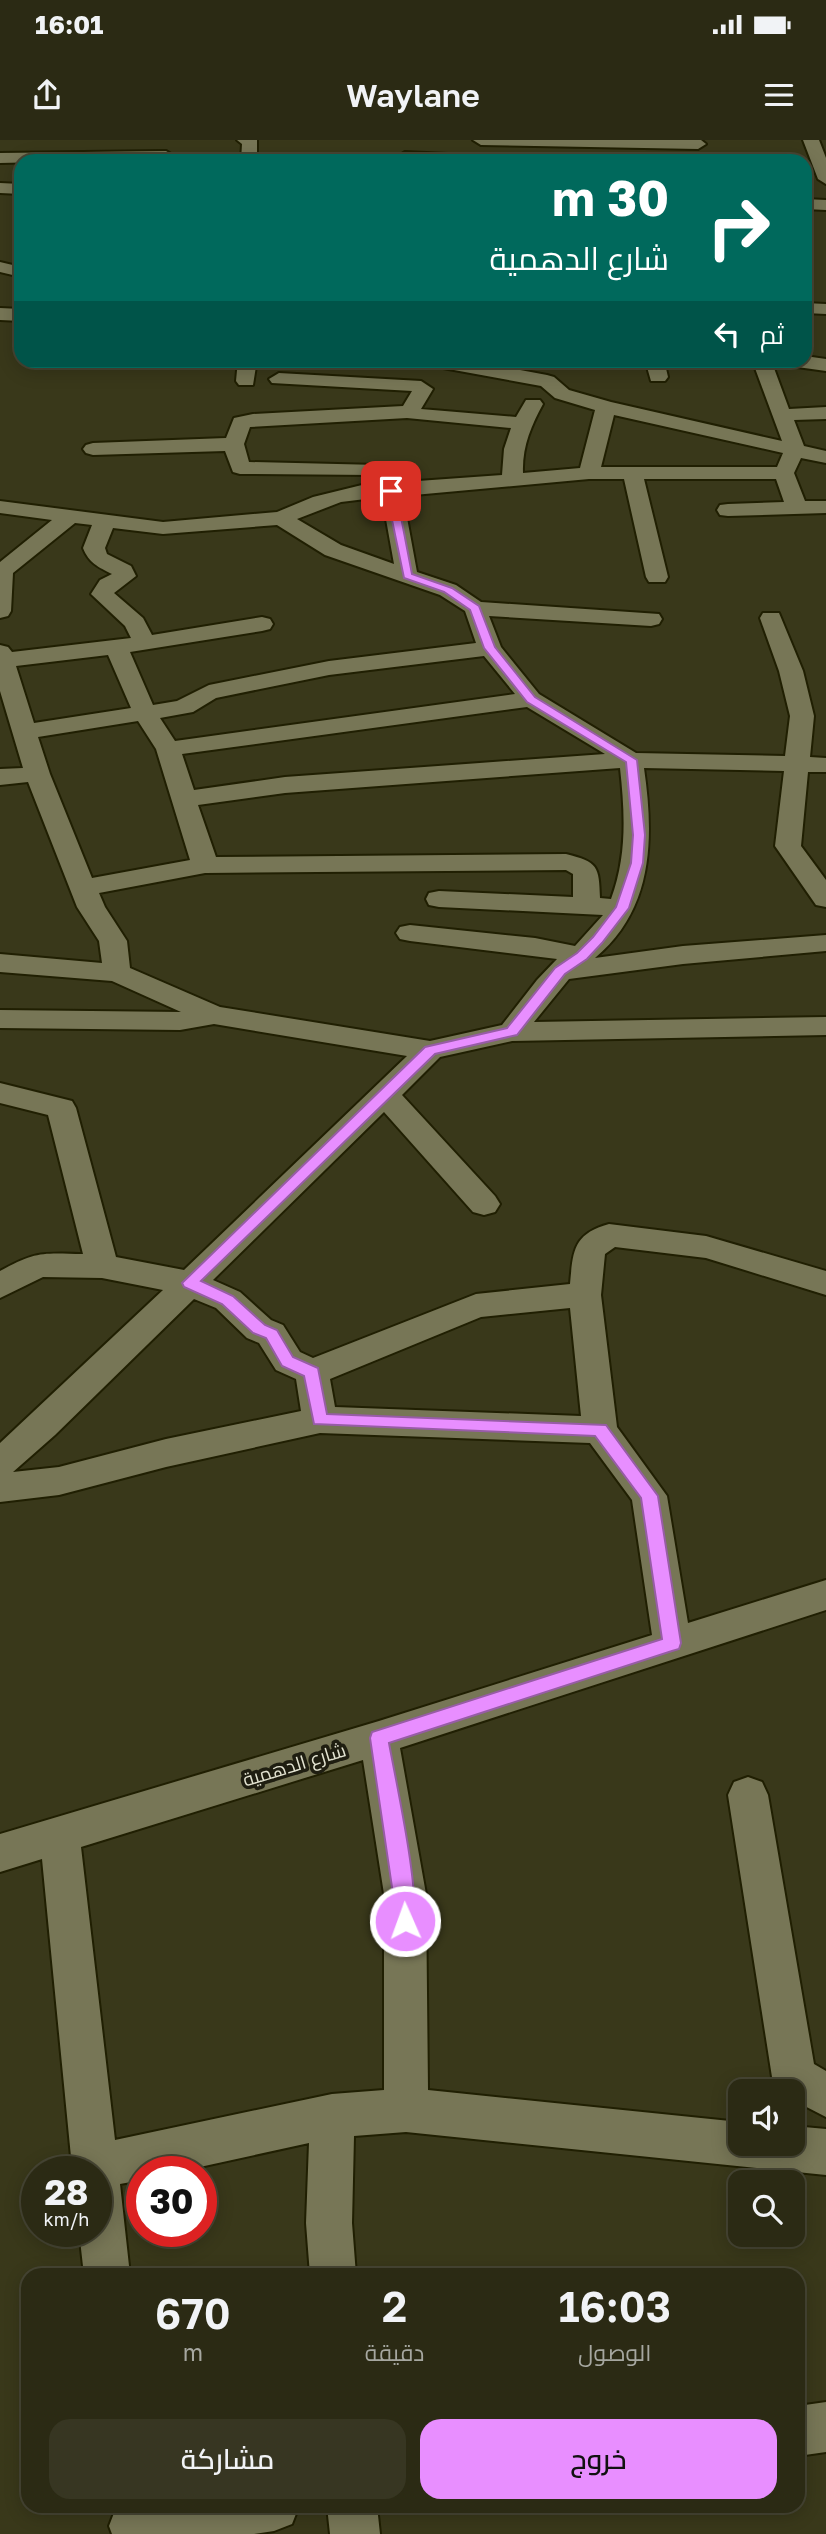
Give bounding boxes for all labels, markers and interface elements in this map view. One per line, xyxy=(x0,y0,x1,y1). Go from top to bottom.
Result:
text: 16:01 xyxy=(35,9,104,40)
icon: share xyxy=(28,76,66,114)
text: Waylane xyxy=(346,76,480,114)
icon: menu xyxy=(760,76,798,114)
text: 30 m xyxy=(552,168,669,227)
icon: right xyxy=(693,182,784,273)
text: شارع الدهمية xyxy=(490,239,669,277)
icon: left xyxy=(708,315,746,353)
text: ثم xyxy=(760,319,784,350)
pin xyxy=(361,461,421,521)
icon: arrive xyxy=(372,472,410,510)
street label: شارع الدهمية xyxy=(240,1737,349,1793)
position arrow xyxy=(368,1884,442,1958)
map controls xyxy=(728,2079,805,2247)
button: sound xyxy=(728,2079,805,2156)
speed limit sign: 30 xyxy=(126,2156,217,2247)
button: search xyxy=(728,2170,805,2247)
text: 28 xyxy=(45,2171,88,2213)
text: km/h xyxy=(44,2208,89,2230)
text: 2 xyxy=(382,2281,407,2331)
text: 16:03 xyxy=(558,2281,671,2331)
text: 670 xyxy=(155,2288,231,2338)
text: m xyxy=(183,2338,203,2366)
text: دقيقة xyxy=(365,2338,424,2366)
text: الوصول xyxy=(578,2338,651,2366)
button: مشاركة xyxy=(49,2419,406,2499)
button: خروج xyxy=(420,2419,777,2499)

